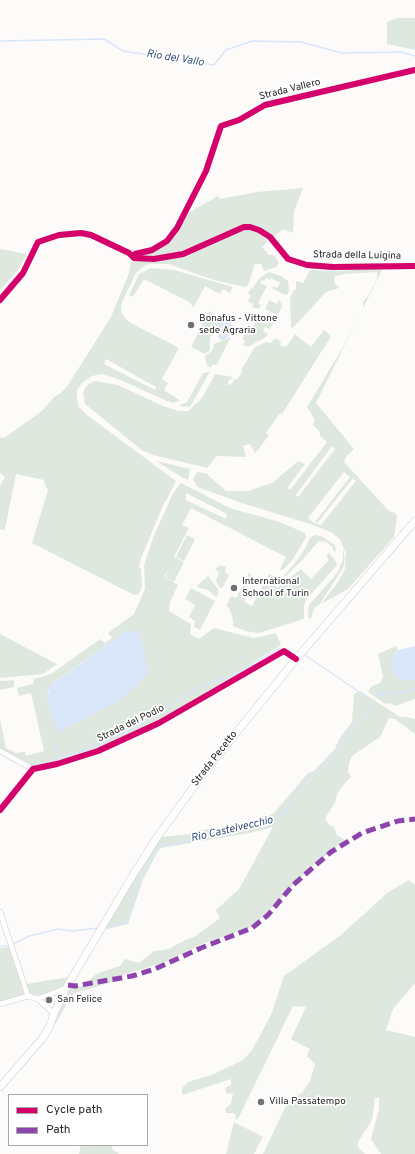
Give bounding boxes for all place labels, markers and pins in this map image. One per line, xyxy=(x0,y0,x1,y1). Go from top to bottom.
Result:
place label: Bonafus - Vittone sede Agraria xyxy=(199,313,277,336)
marker: Bonafus - Vittone sede Agraria xyxy=(186,320,196,330)
place label: International School of Turin xyxy=(242,576,309,600)
marker: International School of Turin xyxy=(229,583,239,593)
place label: San Felice xyxy=(57,994,102,1006)
marker: San Felice xyxy=(44,995,54,1005)
place label: Villa Passatempo xyxy=(269,1096,346,1108)
marker: Villa Passatempo xyxy=(256,1097,266,1107)

